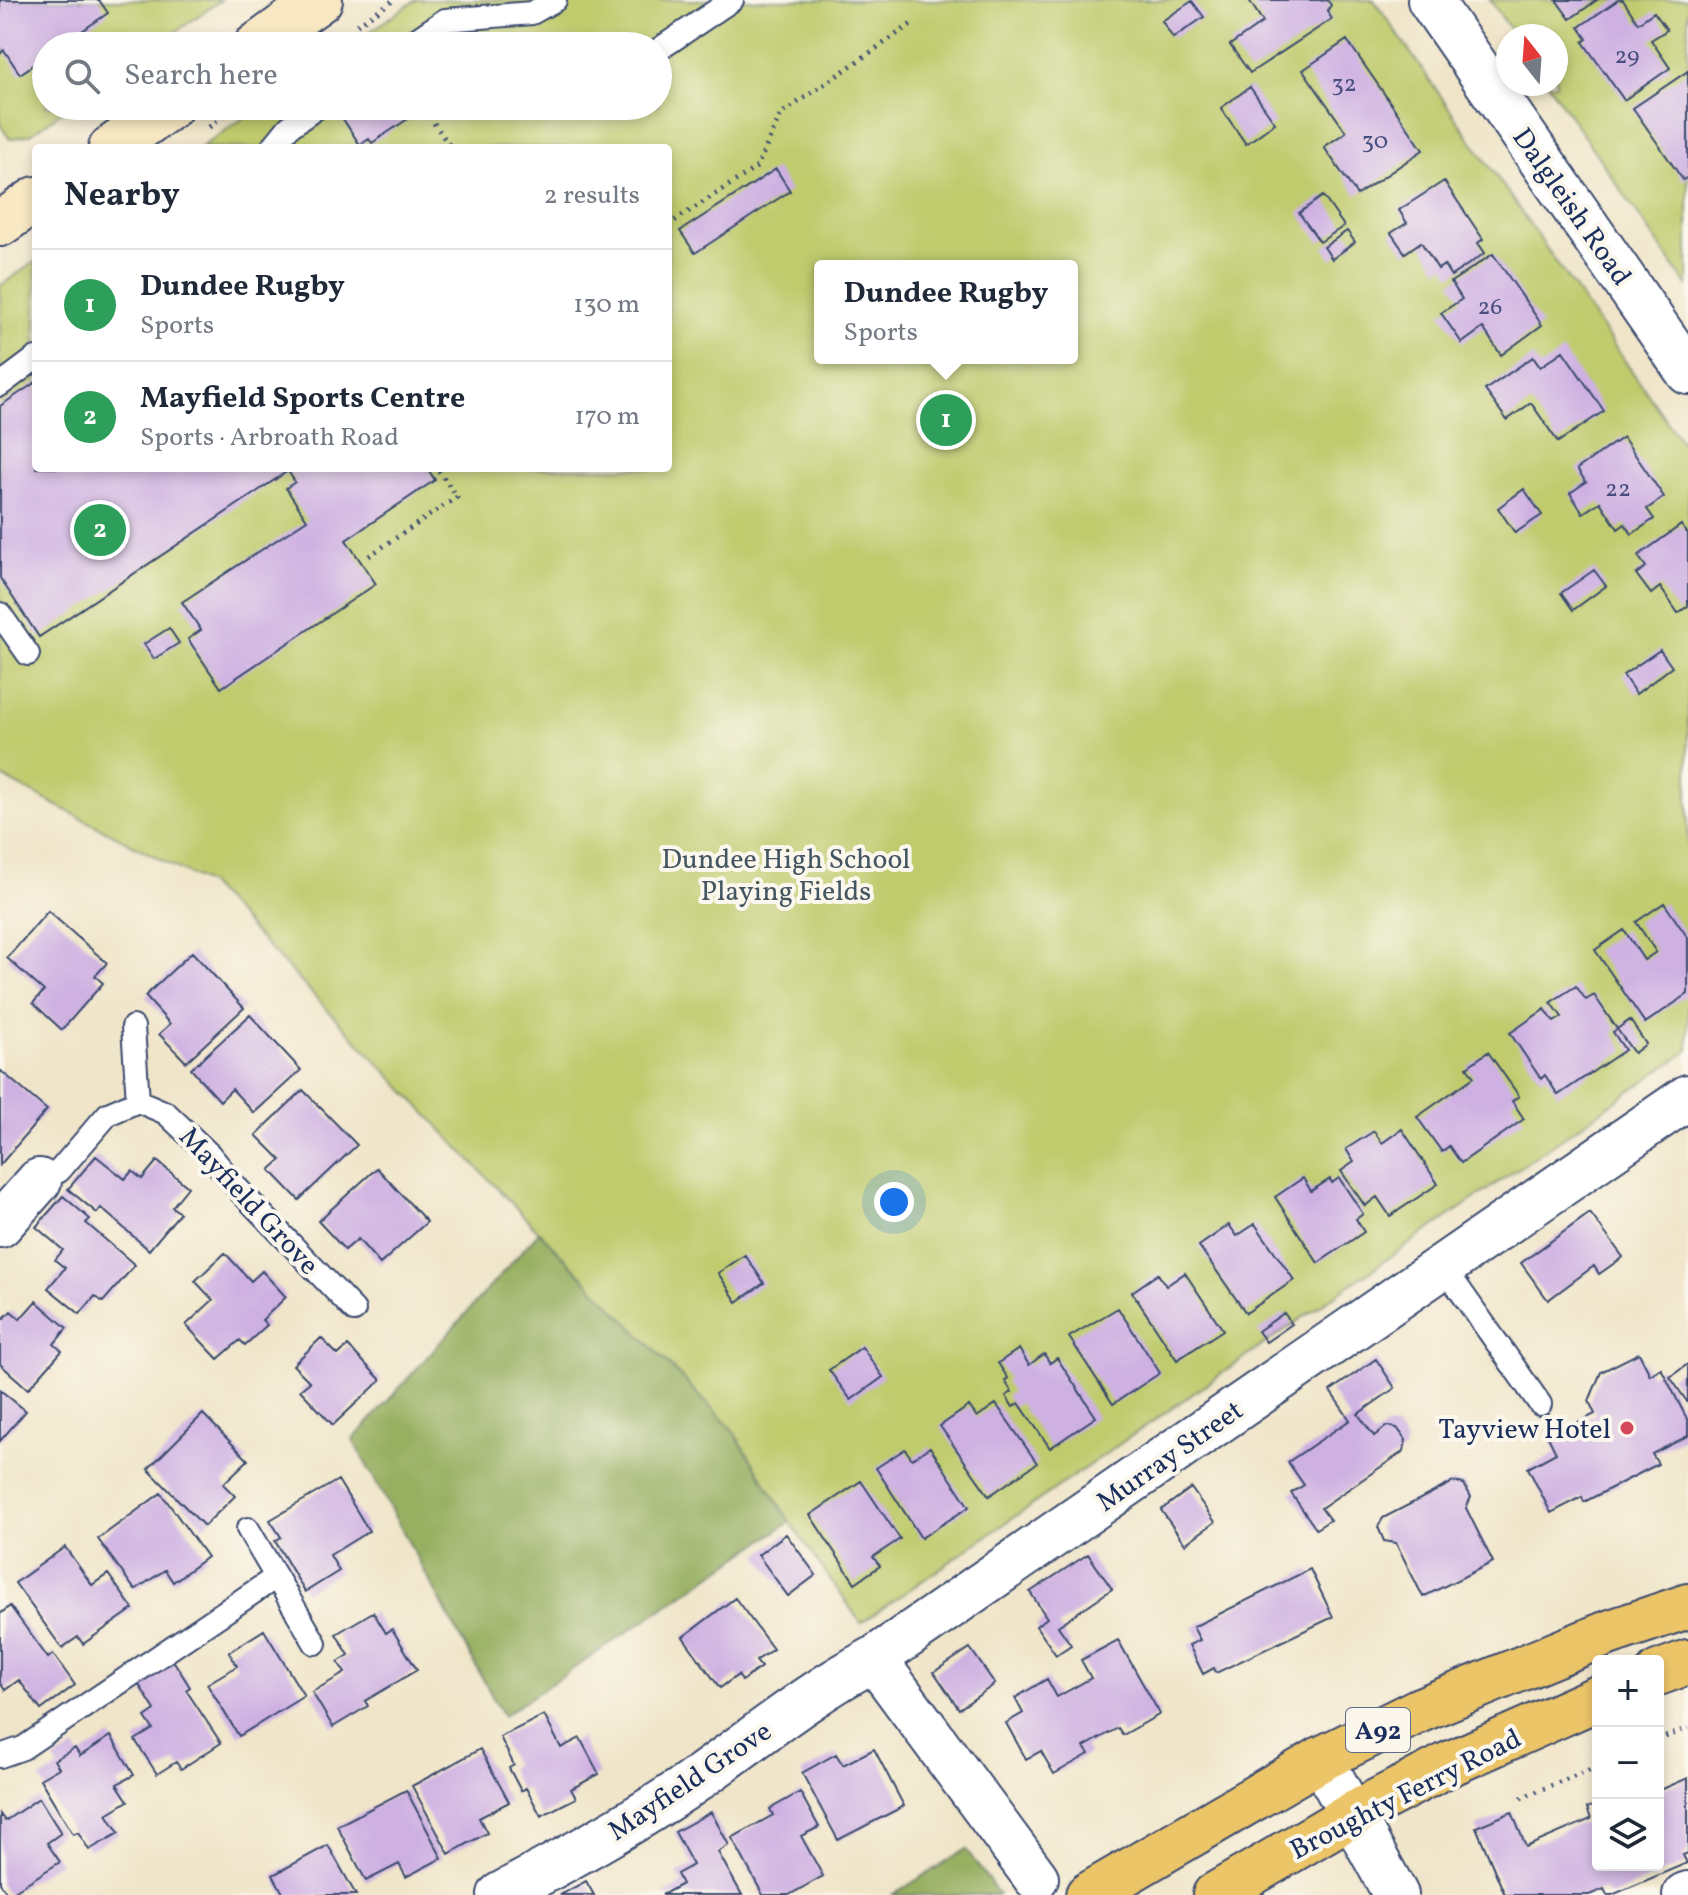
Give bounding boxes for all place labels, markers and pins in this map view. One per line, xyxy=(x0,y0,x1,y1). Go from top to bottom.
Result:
pin: 1 xyxy=(920,390,972,450)
pin: 2 xyxy=(74,500,126,560)
place label: Tayview Hotel xyxy=(1438,1411,1611,1450)
marker: Tayview Hotel xyxy=(1618,1419,1636,1437)

